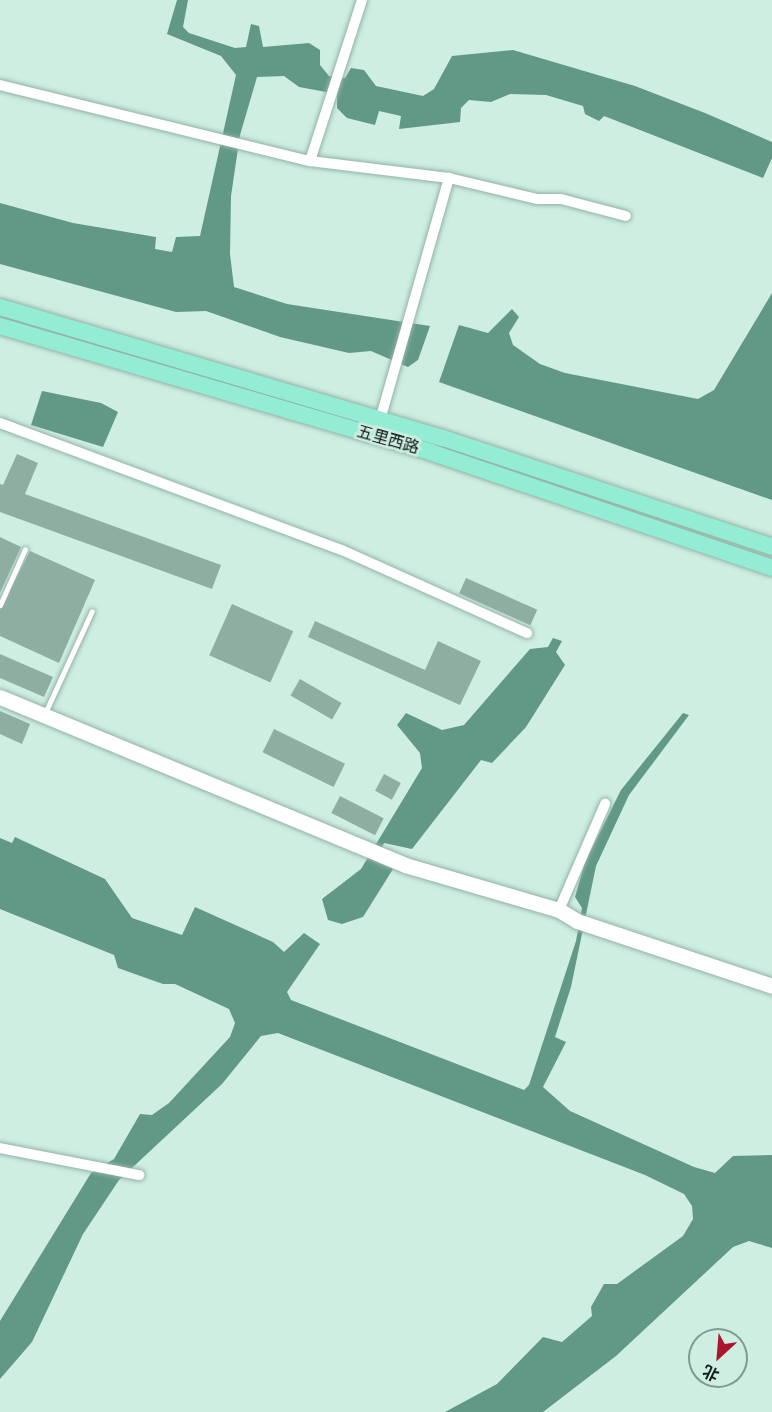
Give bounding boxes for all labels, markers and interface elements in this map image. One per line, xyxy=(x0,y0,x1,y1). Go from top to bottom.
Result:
street label: 五里西路 xyxy=(355,422,421,458)
north arrow xyxy=(688,1328,748,1388)
text: 北 xyxy=(699,1359,723,1387)

